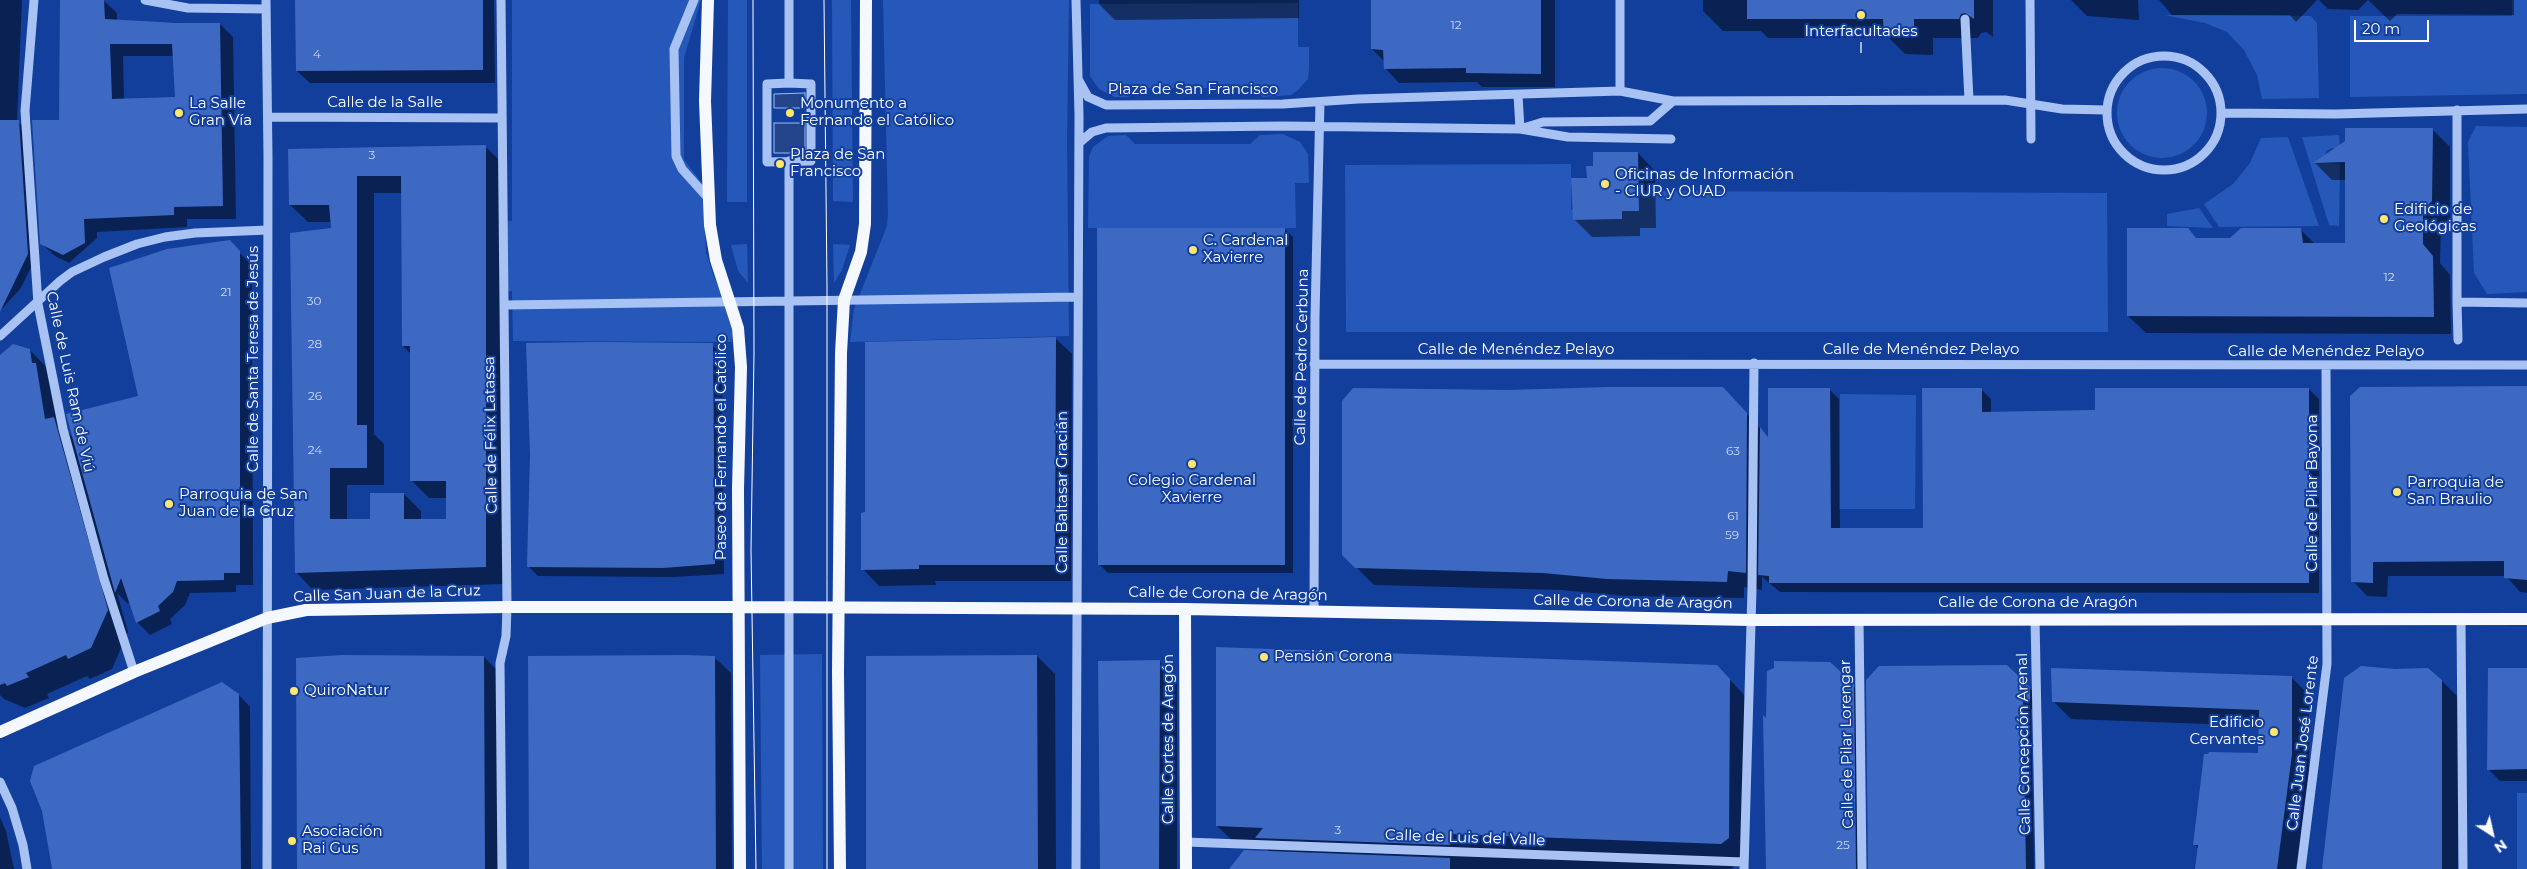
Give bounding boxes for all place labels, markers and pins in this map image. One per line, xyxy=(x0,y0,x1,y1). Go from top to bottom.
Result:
marker: Interfacultades I xyxy=(1855,9,1867,21)
place label: Interfacultades I xyxy=(1805,23,1917,58)
place label: La Salle Gran Vía xyxy=(189,95,252,130)
place label: Monumento a Fernando el Católico xyxy=(800,95,954,130)
marker: La Salle Gran Vía xyxy=(173,107,185,119)
marker: Monumento a Fernando el Católico xyxy=(784,107,796,119)
place label: Plaza de San Francisco xyxy=(790,146,885,181)
marker: Plaza de San Francisco xyxy=(774,158,786,170)
place label: Oficinas de Información - CIUR y OUAD xyxy=(1615,166,1794,201)
marker: Oficinas de Información - CIUR y OUAD xyxy=(1599,178,1611,190)
place label: Edificio de Geológicas xyxy=(2394,201,2476,236)
marker: Edificio de Geológicas xyxy=(2378,213,2390,225)
place label: C. Cardenal Xavierre xyxy=(1203,232,1288,267)
marker: C. Cardenal Xavierre xyxy=(1187,244,1199,256)
marker: Colegio Cardenal Xavierre xyxy=(1186,458,1198,470)
place label: Colegio Cardenal Xavierre xyxy=(1128,472,1256,507)
place label: Parroquia de San Braulio xyxy=(2407,474,2504,509)
place label: Parroquia de San Juan de la Cruz xyxy=(179,486,308,521)
marker: Parroquia de San Braulio xyxy=(2391,486,2403,498)
marker: Parroquia de San Juan de la Cruz xyxy=(163,498,175,510)
place label: Pensión Corona xyxy=(1274,648,1393,666)
marker: Pensión Corona xyxy=(1258,651,1270,663)
place label: QuiroNatur xyxy=(304,682,389,700)
marker: QuiroNatur xyxy=(288,685,300,697)
place label: Edificio Cervantes xyxy=(2189,714,2264,749)
marker: Edificio Cervantes xyxy=(2268,726,2280,738)
place label: Asociación Rai Gus xyxy=(302,823,383,858)
marker: Asociación Rai Gus xyxy=(286,835,298,847)

